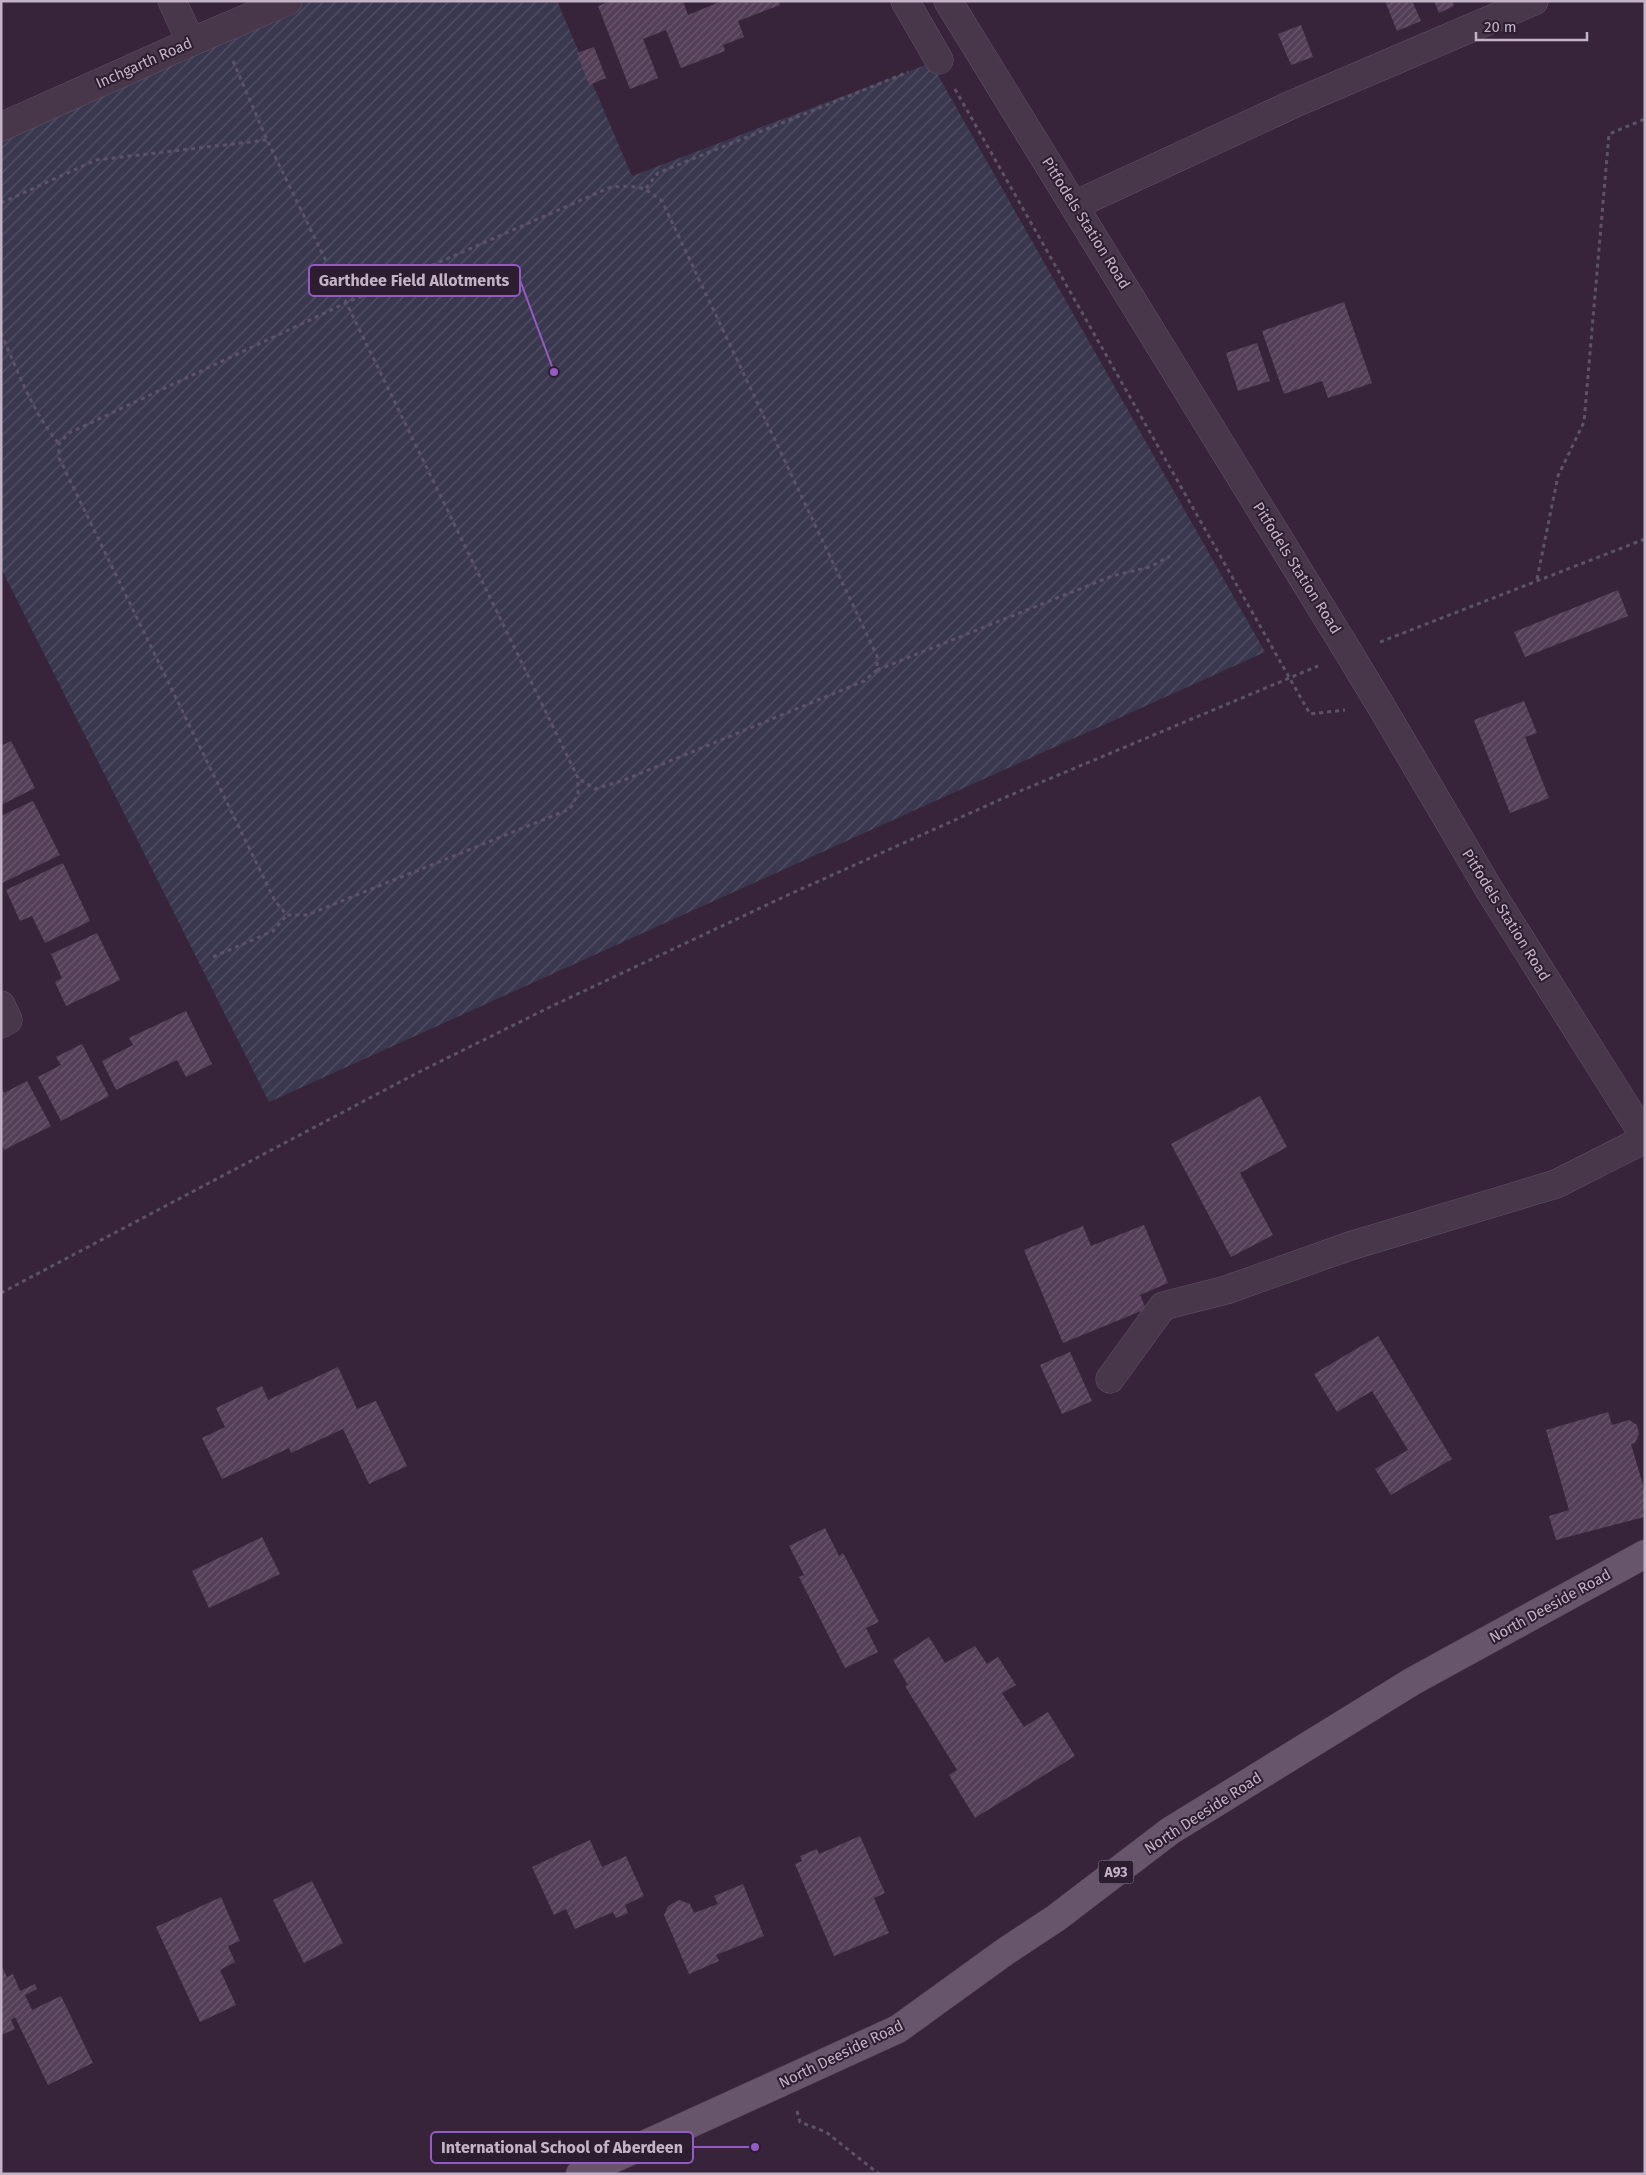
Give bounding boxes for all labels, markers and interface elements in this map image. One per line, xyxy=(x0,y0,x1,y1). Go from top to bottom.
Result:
scale bar xyxy=(1476,10,1587,42)
text: 20 m xyxy=(1484,18,1517,36)
street label: Inchgarth Road xyxy=(93,34,195,92)
street label: Pitfodels Station Road xyxy=(1038,154,1134,292)
callout: Garthdee Field Allotments xyxy=(309,265,520,296)
text: Garthdee Field Allotments xyxy=(319,271,510,290)
street label: Pitfodels Station Road xyxy=(1249,499,1345,637)
street label: Pitfodels Station Road xyxy=(1458,846,1554,984)
street label: North Deeside Road xyxy=(1486,1565,1614,1647)
street label: North Deeside Road xyxy=(1141,1768,1265,1858)
road number: A93 xyxy=(1098,1860,1134,1884)
street label: North Deeside Road xyxy=(776,2016,906,2092)
callout: International School of Aberdeen xyxy=(431,2132,693,2163)
text: International School of Aberdeen xyxy=(441,2138,683,2157)

